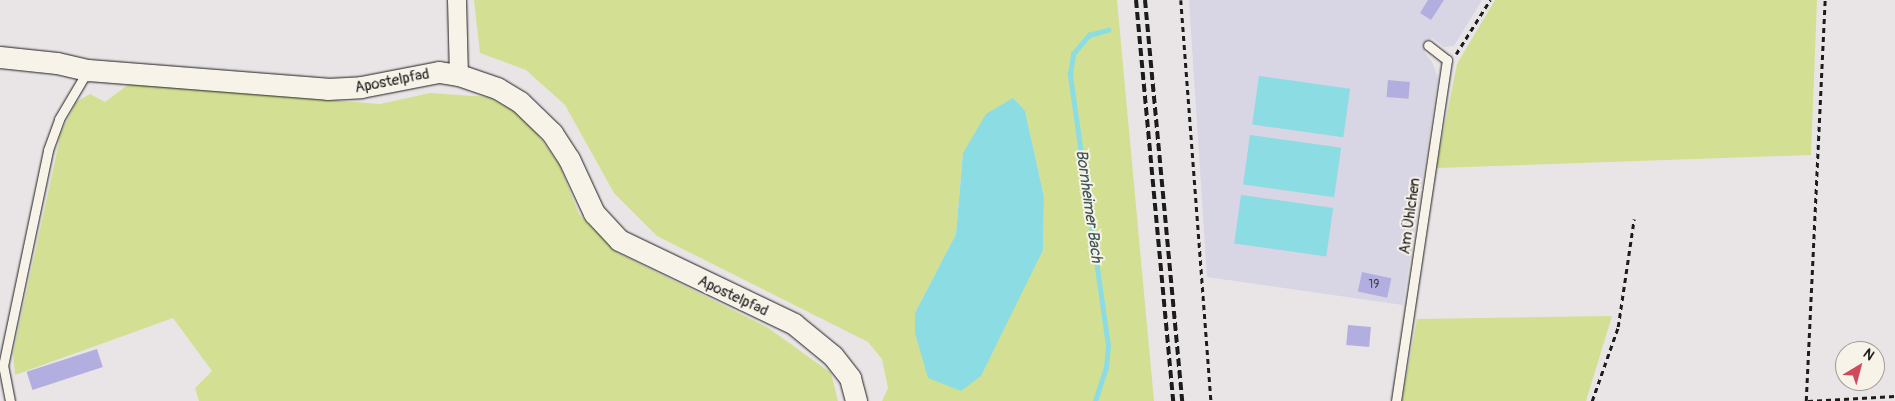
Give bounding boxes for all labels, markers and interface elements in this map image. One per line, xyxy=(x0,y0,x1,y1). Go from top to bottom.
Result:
street label: Apostelpfad xyxy=(353,65,431,97)
water label: Bornheimer Bach xyxy=(1072,148,1106,264)
street label: Am Ühlchen xyxy=(1396,177,1424,255)
street label: Apostelpfad xyxy=(695,272,771,320)
house number: 19 xyxy=(1369,278,1379,292)
north arrow xyxy=(1835,341,1885,391)
text: N xyxy=(1860,345,1878,364)

